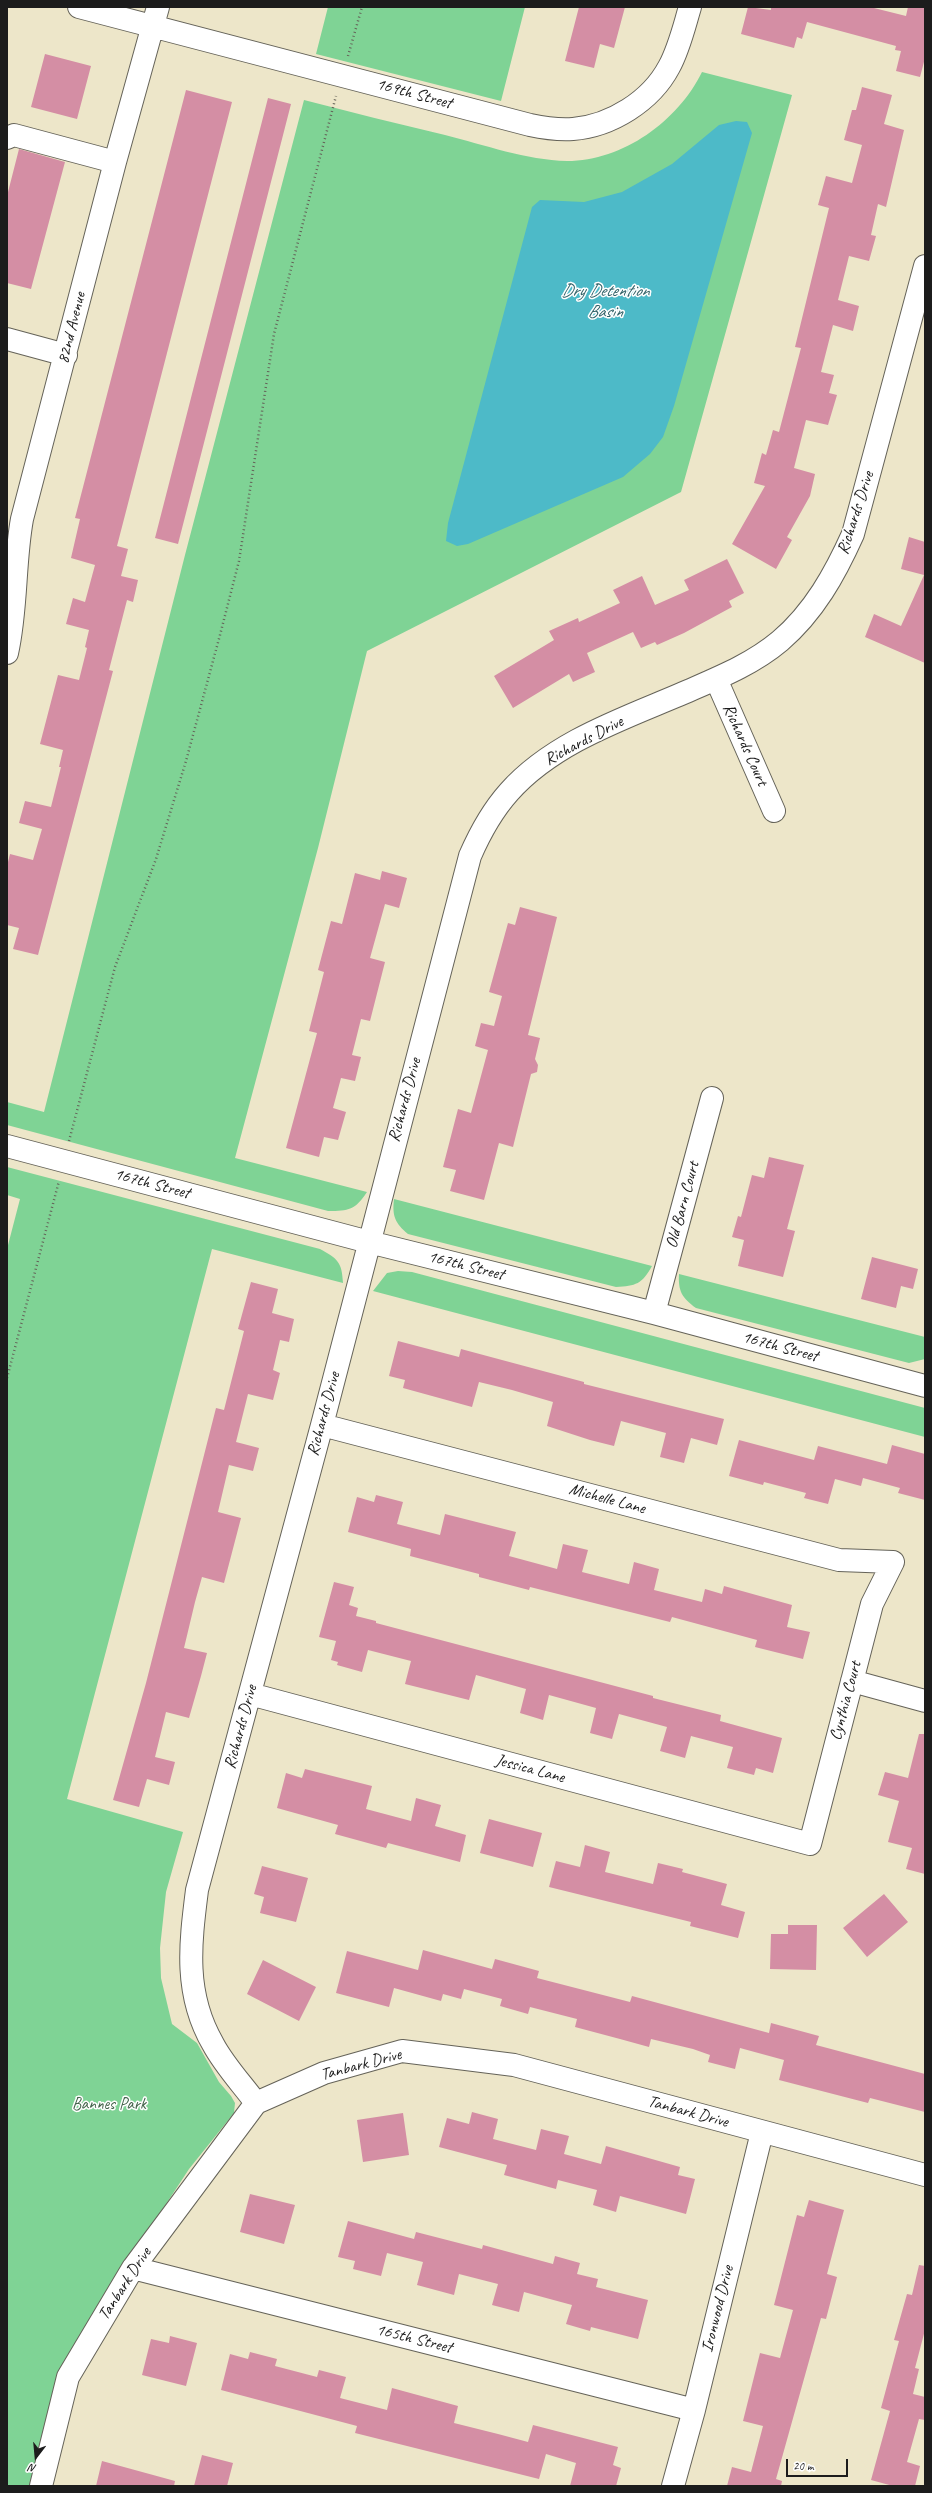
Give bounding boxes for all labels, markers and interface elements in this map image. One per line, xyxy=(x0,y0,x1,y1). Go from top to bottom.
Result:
street label: 169th Street xyxy=(374,74,454,114)
water label: Dry Detention Basin xyxy=(561,280,649,322)
street label: 82nd Avenue xyxy=(53,290,91,366)
street label: Richards Drive xyxy=(833,469,879,557)
street label: Richards Court xyxy=(718,701,772,789)
street label: Richards Drive xyxy=(541,712,627,770)
street label: Richards Drive xyxy=(384,1056,426,1144)
street label: Old Barn Court xyxy=(662,1160,704,1250)
street label: 167th Street xyxy=(112,1164,192,1204)
street label: 167th Street xyxy=(426,1247,506,1285)
street label: 167th Street xyxy=(740,1327,820,1367)
street label: Richards Drive xyxy=(303,1370,345,1458)
street label: Michelle Lane xyxy=(567,1479,647,1519)
street label: Cynthia Court xyxy=(826,1659,866,1743)
street label: Richards Drive xyxy=(220,1683,262,1771)
street label: Jessica Lane xyxy=(493,1750,567,1788)
street label: Tanbark Drive xyxy=(319,2044,403,2086)
street label: Tanbark Drive xyxy=(646,2091,730,2133)
park label: Bannes Park xyxy=(72,2095,146,2115)
street label: Tanbark Drive xyxy=(94,2244,156,2324)
street label: Ironwood Drive xyxy=(697,2264,739,2354)
street label: 165th Street xyxy=(374,2320,454,2358)
north arrow xyxy=(16,2437,56,2477)
scale bar xyxy=(788,2451,850,2477)
text: 20 m xyxy=(793,2458,813,2474)
text: N xyxy=(27,2461,38,2476)

